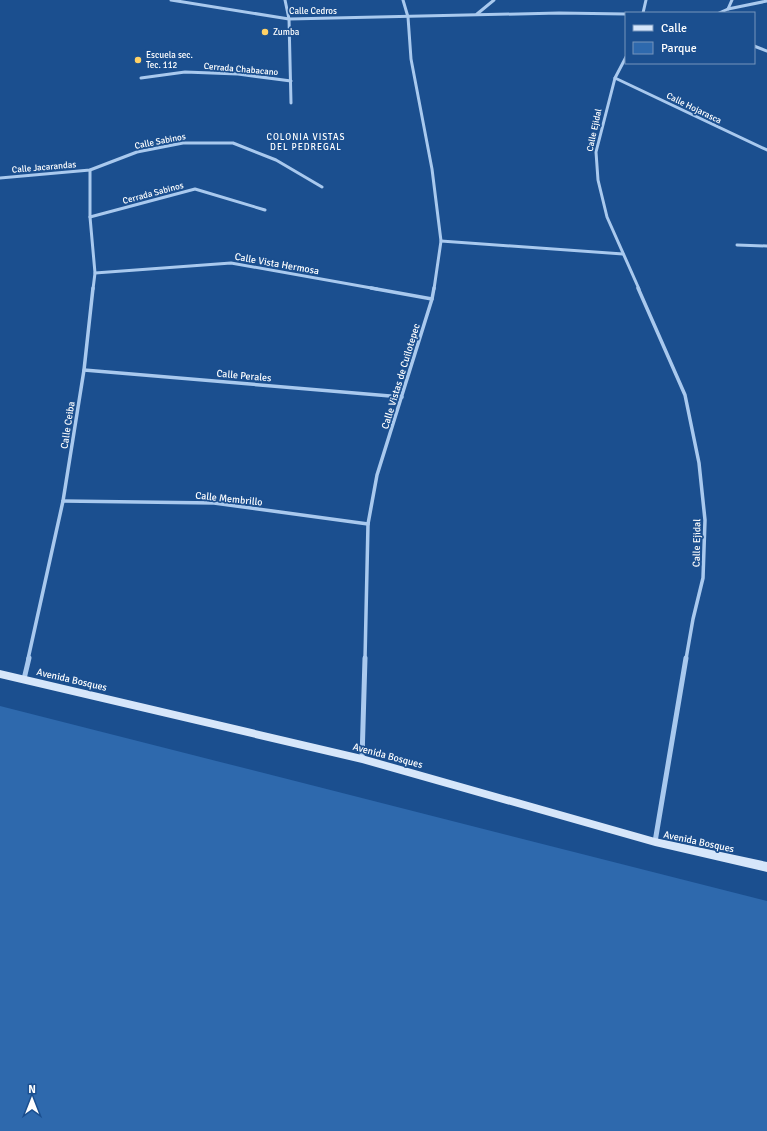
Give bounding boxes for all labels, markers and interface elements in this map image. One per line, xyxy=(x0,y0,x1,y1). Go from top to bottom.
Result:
street label: Calle Cedros xyxy=(289,6,337,17)
legend xyxy=(625,12,755,64)
text: Calle xyxy=(661,21,687,36)
marker: Zumba xyxy=(260,27,270,37)
place label: Zumba xyxy=(273,27,300,38)
text: Parque xyxy=(661,41,697,56)
place label: Escuela sec. Tec. 112 xyxy=(146,50,193,71)
marker: Escuela sec. Tec. 112 xyxy=(133,55,143,65)
street label: Cerrada Chabacano xyxy=(203,61,279,78)
street label: Calle Hojarasca xyxy=(664,90,723,127)
street label: Calle Ejidal xyxy=(585,107,604,153)
street label: Calle Sabinos xyxy=(134,131,187,152)
district label: COLONIA VISTAS DEL PEDREGAL xyxy=(267,132,345,153)
street label: Calle Jacarandas xyxy=(11,159,77,176)
street label: Cerrada Sabinos xyxy=(121,180,185,207)
street label: Calle Vista Hermosa xyxy=(234,251,320,277)
street label: Calle Vistas de Cuilotepec xyxy=(379,322,423,431)
street label: Calle Perales xyxy=(216,368,273,384)
street label: Calle Ceiba xyxy=(58,401,78,450)
street label: Calle Membrillo xyxy=(195,489,263,508)
street label: Calle Ejidal xyxy=(691,519,703,567)
street label: Avenida Bosques xyxy=(35,666,109,694)
street label: Avenida Bosques xyxy=(351,741,425,771)
street label: Avenida Bosques xyxy=(662,829,736,855)
north arrow xyxy=(12,1079,52,1119)
text: N xyxy=(28,1083,36,1096)

